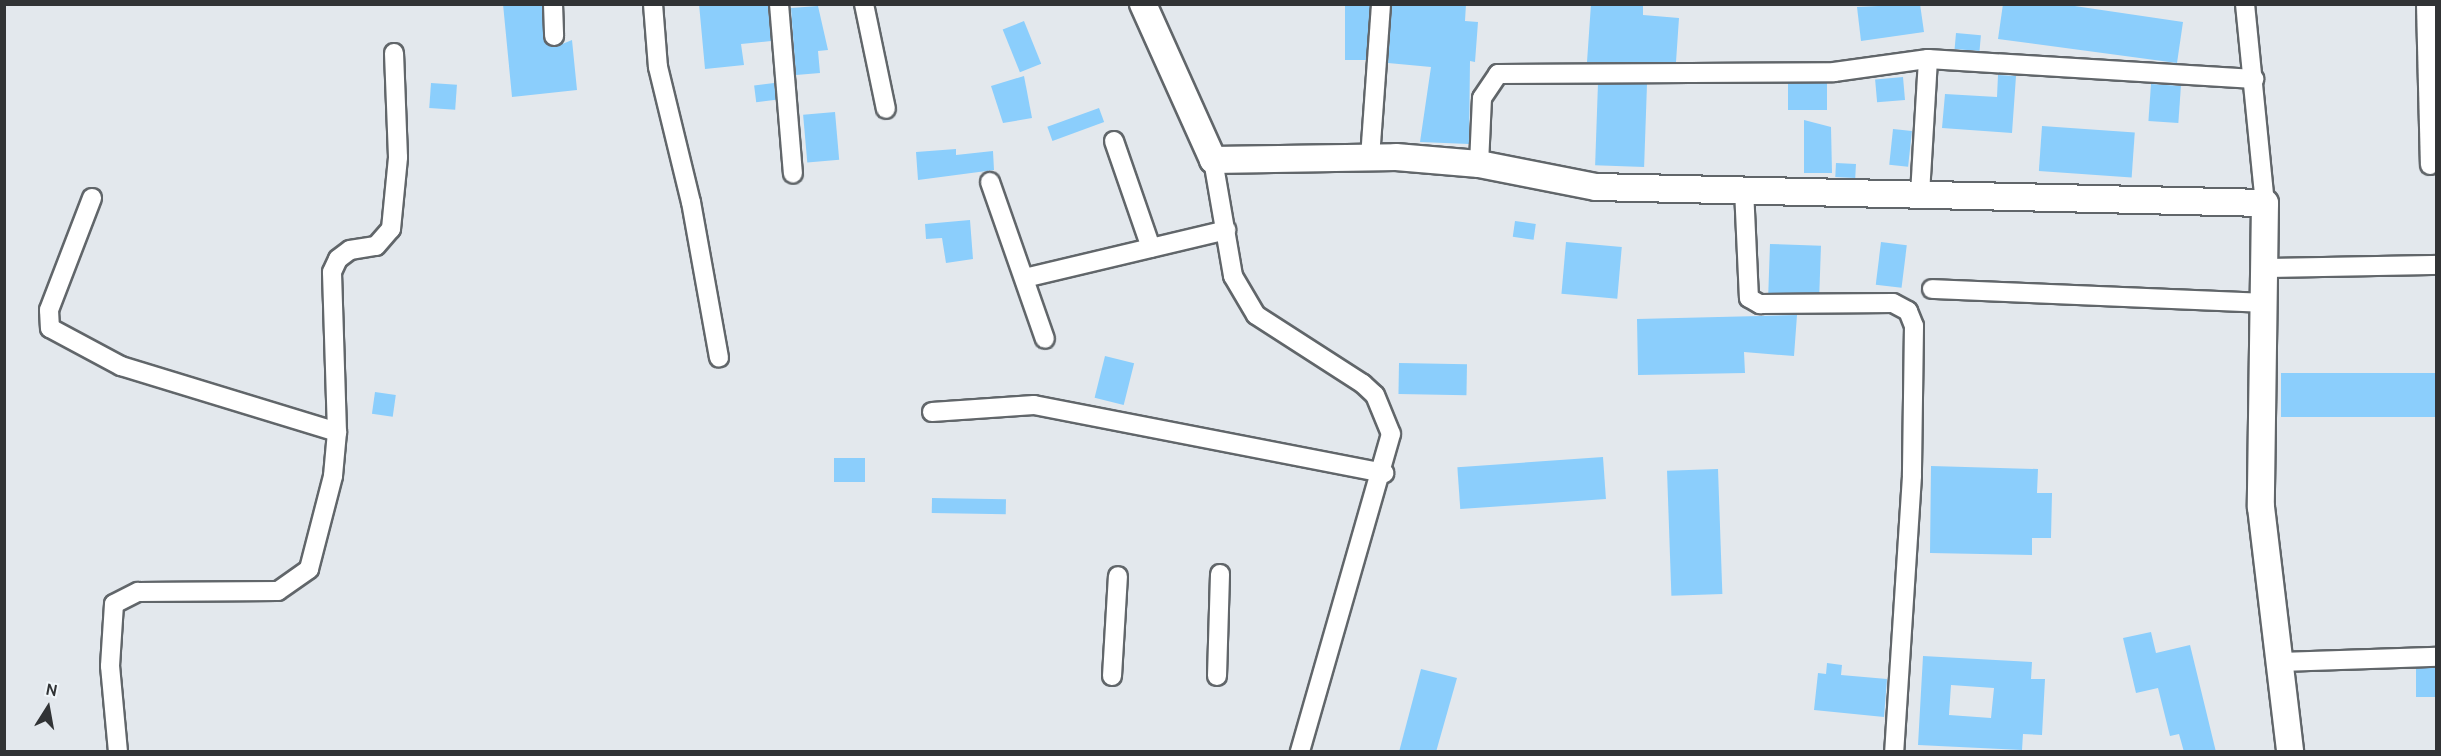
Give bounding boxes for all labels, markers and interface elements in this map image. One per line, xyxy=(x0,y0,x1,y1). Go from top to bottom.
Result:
north arrow xyxy=(18,678,78,738)
text: N xyxy=(44,679,59,700)

